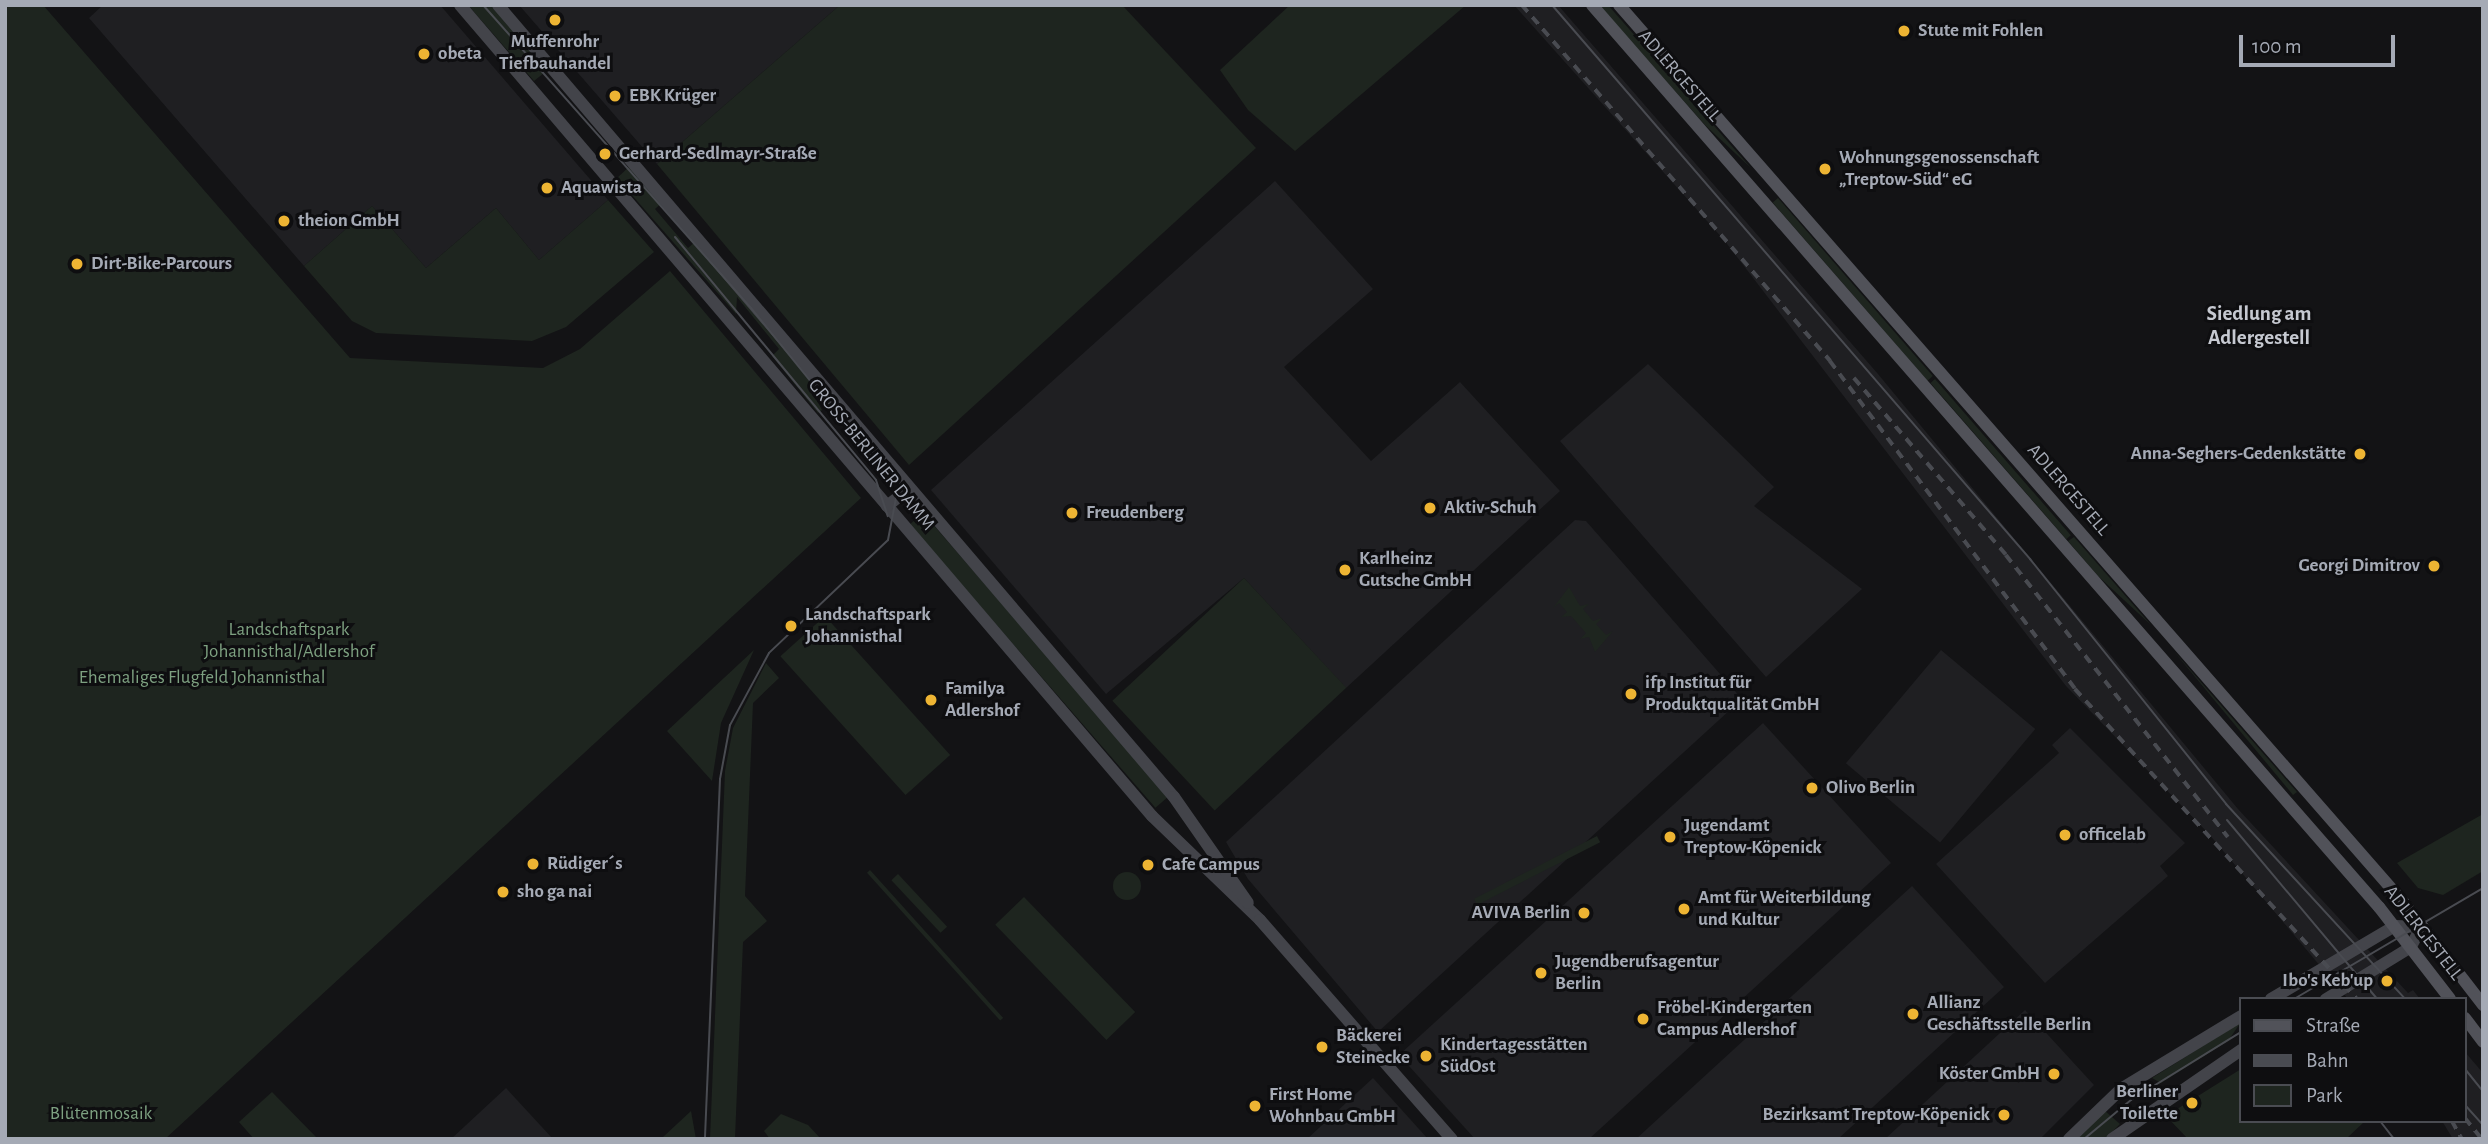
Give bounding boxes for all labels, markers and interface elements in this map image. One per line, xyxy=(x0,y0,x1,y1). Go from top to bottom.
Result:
marker: Muffenrohr Tiefbauhandel xyxy=(547,12,563,28)
place label: Stute mit Fohlen xyxy=(1918,20,2043,42)
scale bar xyxy=(2243,21,2399,65)
marker: Stute mit Fohlen xyxy=(1896,23,1912,39)
street label: ADLERGESTELL xyxy=(1633,25,1725,127)
place label: Muffenrohr Tiefbauhandel xyxy=(499,31,611,75)
text: 100 m xyxy=(2252,36,2302,57)
place label: obeta xyxy=(438,43,482,65)
marker: obeta xyxy=(416,46,432,62)
place label: EBK Krüger xyxy=(629,85,716,107)
marker: EBK Krüger xyxy=(607,88,623,104)
place label: Gerhard-Sedlmayr-Straße xyxy=(619,143,817,165)
marker: Gerhard-Sedlmayr-Straße xyxy=(597,146,613,162)
place label: Wohnungsgenossenschaft „Treptow-Süd“ eG xyxy=(1839,147,2039,191)
marker: Wohnungsgenossenschaft „Treptow-Süd“ eG xyxy=(1817,161,1833,177)
place label: Aquawista xyxy=(561,177,642,199)
marker: Aquawista xyxy=(539,180,555,196)
place label: theion GmbH xyxy=(298,210,400,232)
marker: theion GmbH xyxy=(276,213,292,229)
place label: Dirt-Bike-Parcours xyxy=(91,253,232,275)
marker: Dirt-Bike-Parcours xyxy=(69,256,85,272)
district label: Siedlung am Adlergestell xyxy=(2207,301,2311,351)
street label: GROSS-BERLINER DAMM xyxy=(803,374,939,536)
street label: ADLERGESTELL xyxy=(2022,439,2114,541)
place label: Anna-Seghers-Gedenkstätte xyxy=(2131,443,2346,465)
marker: Anna-Seghers-Gedenkstätte xyxy=(2352,446,2368,462)
place label: Aktiv-Schuh xyxy=(1444,497,1537,519)
marker: Aktiv-Schuh xyxy=(1422,500,1438,516)
place label: Freudenberg xyxy=(1086,502,1184,524)
marker: Freudenberg xyxy=(1064,505,1080,521)
place label: Karlheinz Gutsche GmbH xyxy=(1359,548,1472,592)
place label: Georgi Dimitrov xyxy=(2298,555,2420,577)
marker: Georgi Dimitrov xyxy=(2426,558,2442,574)
marker: Karlheinz Gutsche GmbH xyxy=(1337,562,1353,578)
place label: Landschaftspark Johannisthal xyxy=(805,604,931,648)
marker: Landschaftspark Johannisthal xyxy=(783,618,799,634)
park label: Landschaftspark Johannisthal/Adlershof xyxy=(204,619,374,663)
park label: Ehemaliges Flugfeld Johannisthal xyxy=(79,667,325,689)
place label: ifp Institut für Produktqualität GmbH xyxy=(1645,672,1820,716)
place label: Familya Adlershof xyxy=(945,678,1019,722)
marker: ifp Institut für Produktqualität GmbH xyxy=(1623,686,1639,702)
marker: Familya Adlershof xyxy=(923,692,939,708)
place label: Olivo Berlin xyxy=(1826,777,1915,799)
marker: Olivo Berlin xyxy=(1804,780,1820,796)
place label: Jugendamt Treptow-Köpenick xyxy=(1684,815,1822,859)
place label: officelab xyxy=(2079,824,2146,846)
marker: officelab xyxy=(2057,827,2073,843)
marker: Jugendamt Treptow-Köpenick xyxy=(1662,829,1678,845)
place label: Rüdiger´s xyxy=(547,853,622,875)
place label: Cafe Campus xyxy=(1162,854,1260,876)
marker: Rüdiger´s xyxy=(525,856,541,872)
marker: Cafe Campus xyxy=(1140,857,1156,873)
place label: sho ga nai xyxy=(517,881,592,903)
street label: ADLERGESTELL xyxy=(2379,881,2467,985)
marker: sho ga nai xyxy=(495,884,511,900)
place label: Amt für Weiterbildung und Kultur xyxy=(1698,887,1871,931)
marker: Amt für Weiterbildung und Kultur xyxy=(1676,901,1692,917)
place label: AVIVA Berlin xyxy=(1472,902,1570,924)
marker: AVIVA Berlin xyxy=(1576,905,1592,921)
place label: Jugendberufsagentur Berlin xyxy=(1555,951,1719,995)
marker: Jugendberufsagentur Berlin xyxy=(1533,965,1549,981)
place label: Ibo's Keb'up xyxy=(2282,970,2373,992)
marker: Ibo's Keb'up xyxy=(2379,973,2395,989)
place label: Allianz Geschäftsstelle Berlin xyxy=(1927,992,2091,1036)
place label: Fröbel-Kindergarten Campus Adlershof xyxy=(1657,997,1812,1041)
legend xyxy=(2240,997,2467,1123)
marker: Allianz Geschäftsstelle Berlin xyxy=(1905,1006,1921,1022)
marker: Fröbel-Kindergarten Campus Adlershof xyxy=(1635,1011,1651,1027)
text: Straße xyxy=(2306,1015,2360,1036)
place label: Bäckerei Steinecke xyxy=(1336,1025,1410,1069)
place label: Kindertagesstätten SüdOst xyxy=(1440,1034,1588,1078)
marker: Bäckerei Steinecke xyxy=(1314,1039,1330,1055)
marker: Kindertagesstätten SüdOst xyxy=(1418,1048,1434,1064)
text: Bahn xyxy=(2306,1050,2349,1071)
place label: Köster GmbH xyxy=(1939,1063,2040,1085)
marker: Köster GmbH xyxy=(2046,1066,2062,1082)
place label: Berliner Toilette xyxy=(2116,1081,2178,1125)
place label: First Home Wohnbau GmbH xyxy=(1269,1084,1396,1128)
text: Park xyxy=(2306,1085,2342,1106)
marker: Berliner Toilette xyxy=(2184,1095,2200,1111)
marker: First Home Wohnbau GmbH xyxy=(1247,1098,1263,1114)
park label: Blütenmosaik xyxy=(50,1103,152,1125)
place label: Bezirksamt Treptow-Köpenick xyxy=(1763,1104,1990,1126)
marker: Bezirksamt Treptow-Köpenick xyxy=(1996,1107,2012,1123)

